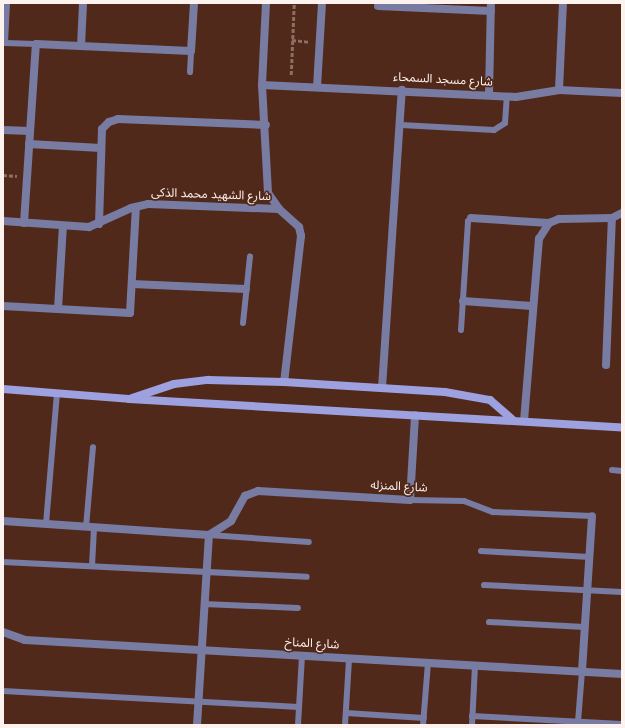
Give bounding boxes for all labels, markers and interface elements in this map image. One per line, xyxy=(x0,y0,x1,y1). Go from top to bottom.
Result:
street label: شارع مسجد السمحاء xyxy=(393,70,493,90)
street label: شارع الشهيد محمد الذكى xyxy=(151,186,271,204)
street label: شارع المنزله xyxy=(370,478,428,496)
street label: شارع المناخ xyxy=(284,635,340,653)

